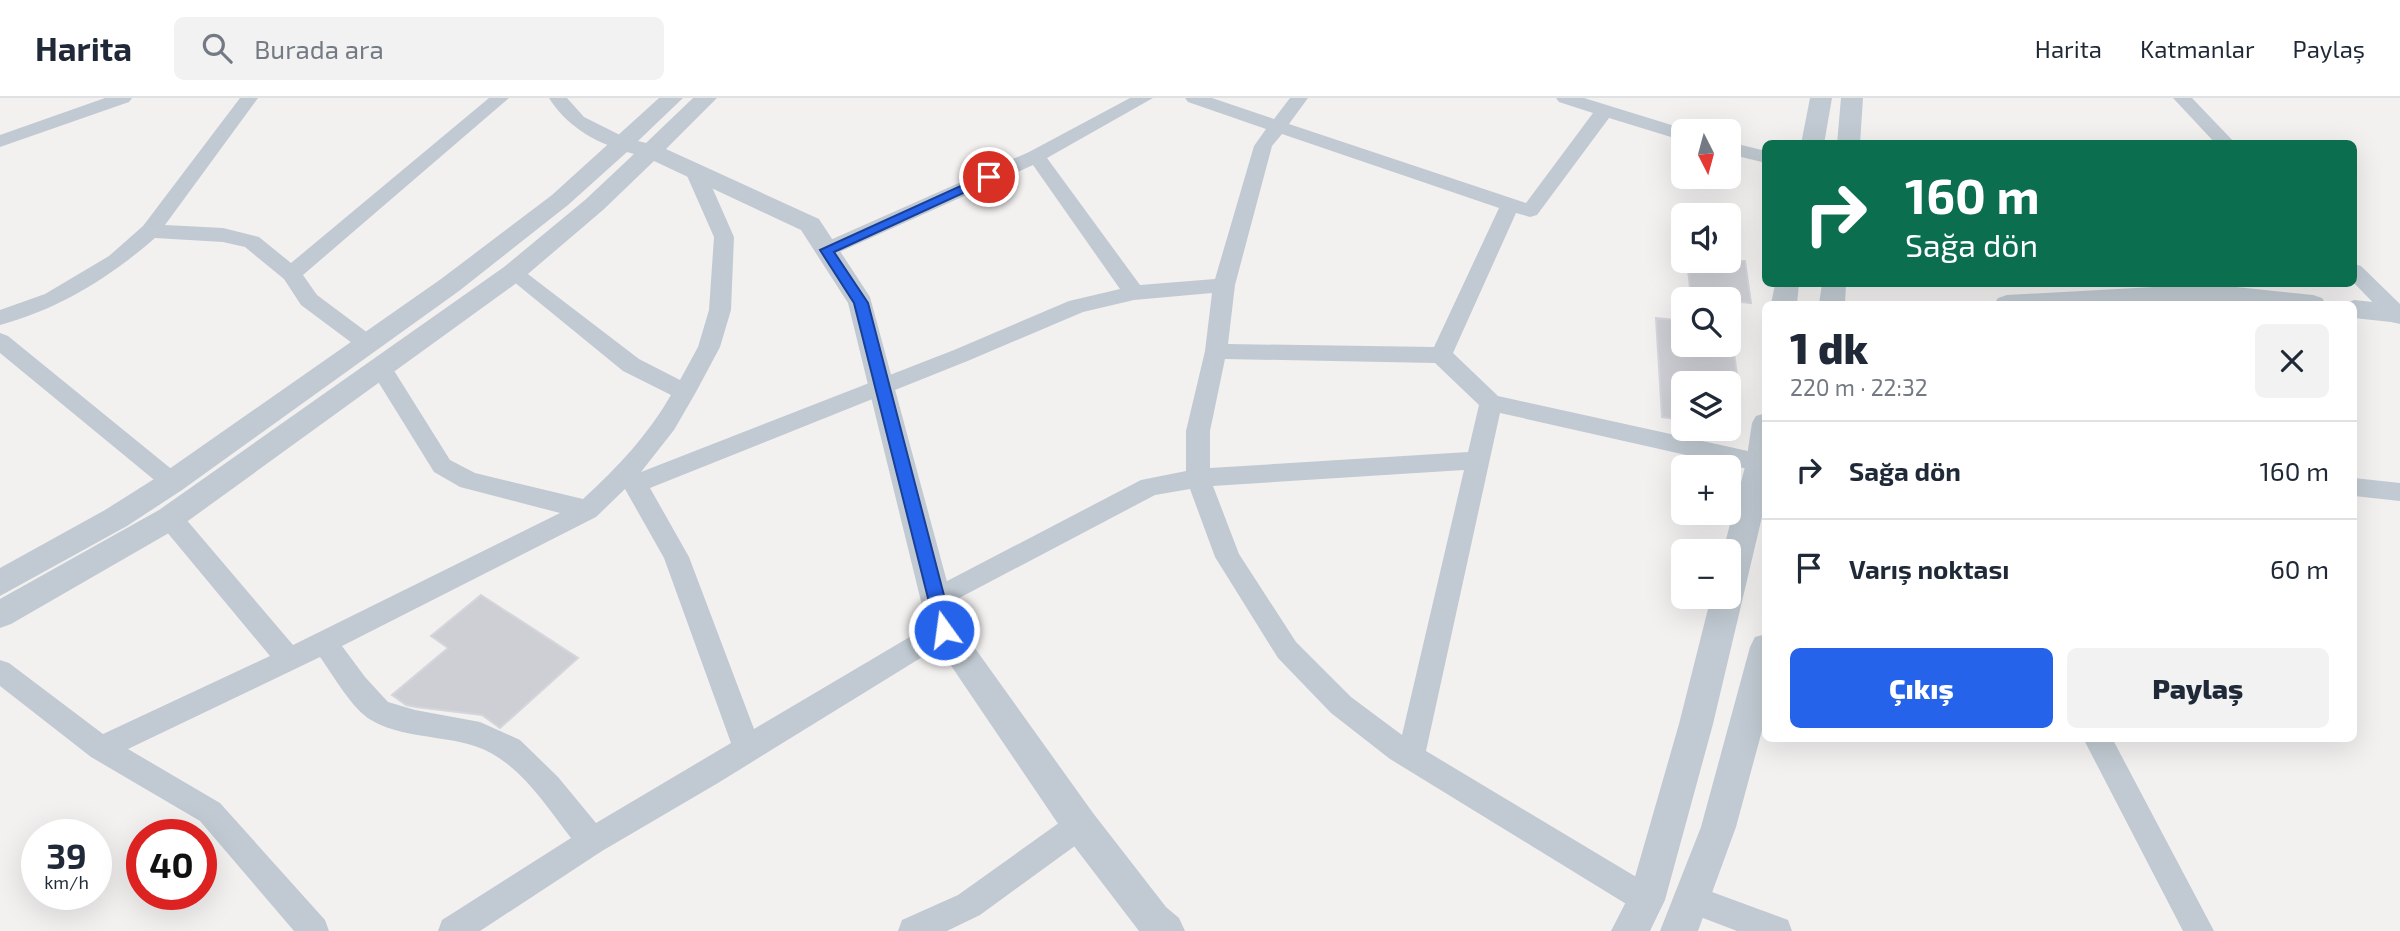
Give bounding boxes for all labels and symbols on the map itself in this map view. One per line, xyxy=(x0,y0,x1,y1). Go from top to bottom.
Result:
north arrow xyxy=(1671,119,1741,189)
pin xyxy=(959,147,1019,207)
position arrow xyxy=(907,593,981,667)
speed limit sign: 40 xyxy=(126,819,217,910)

